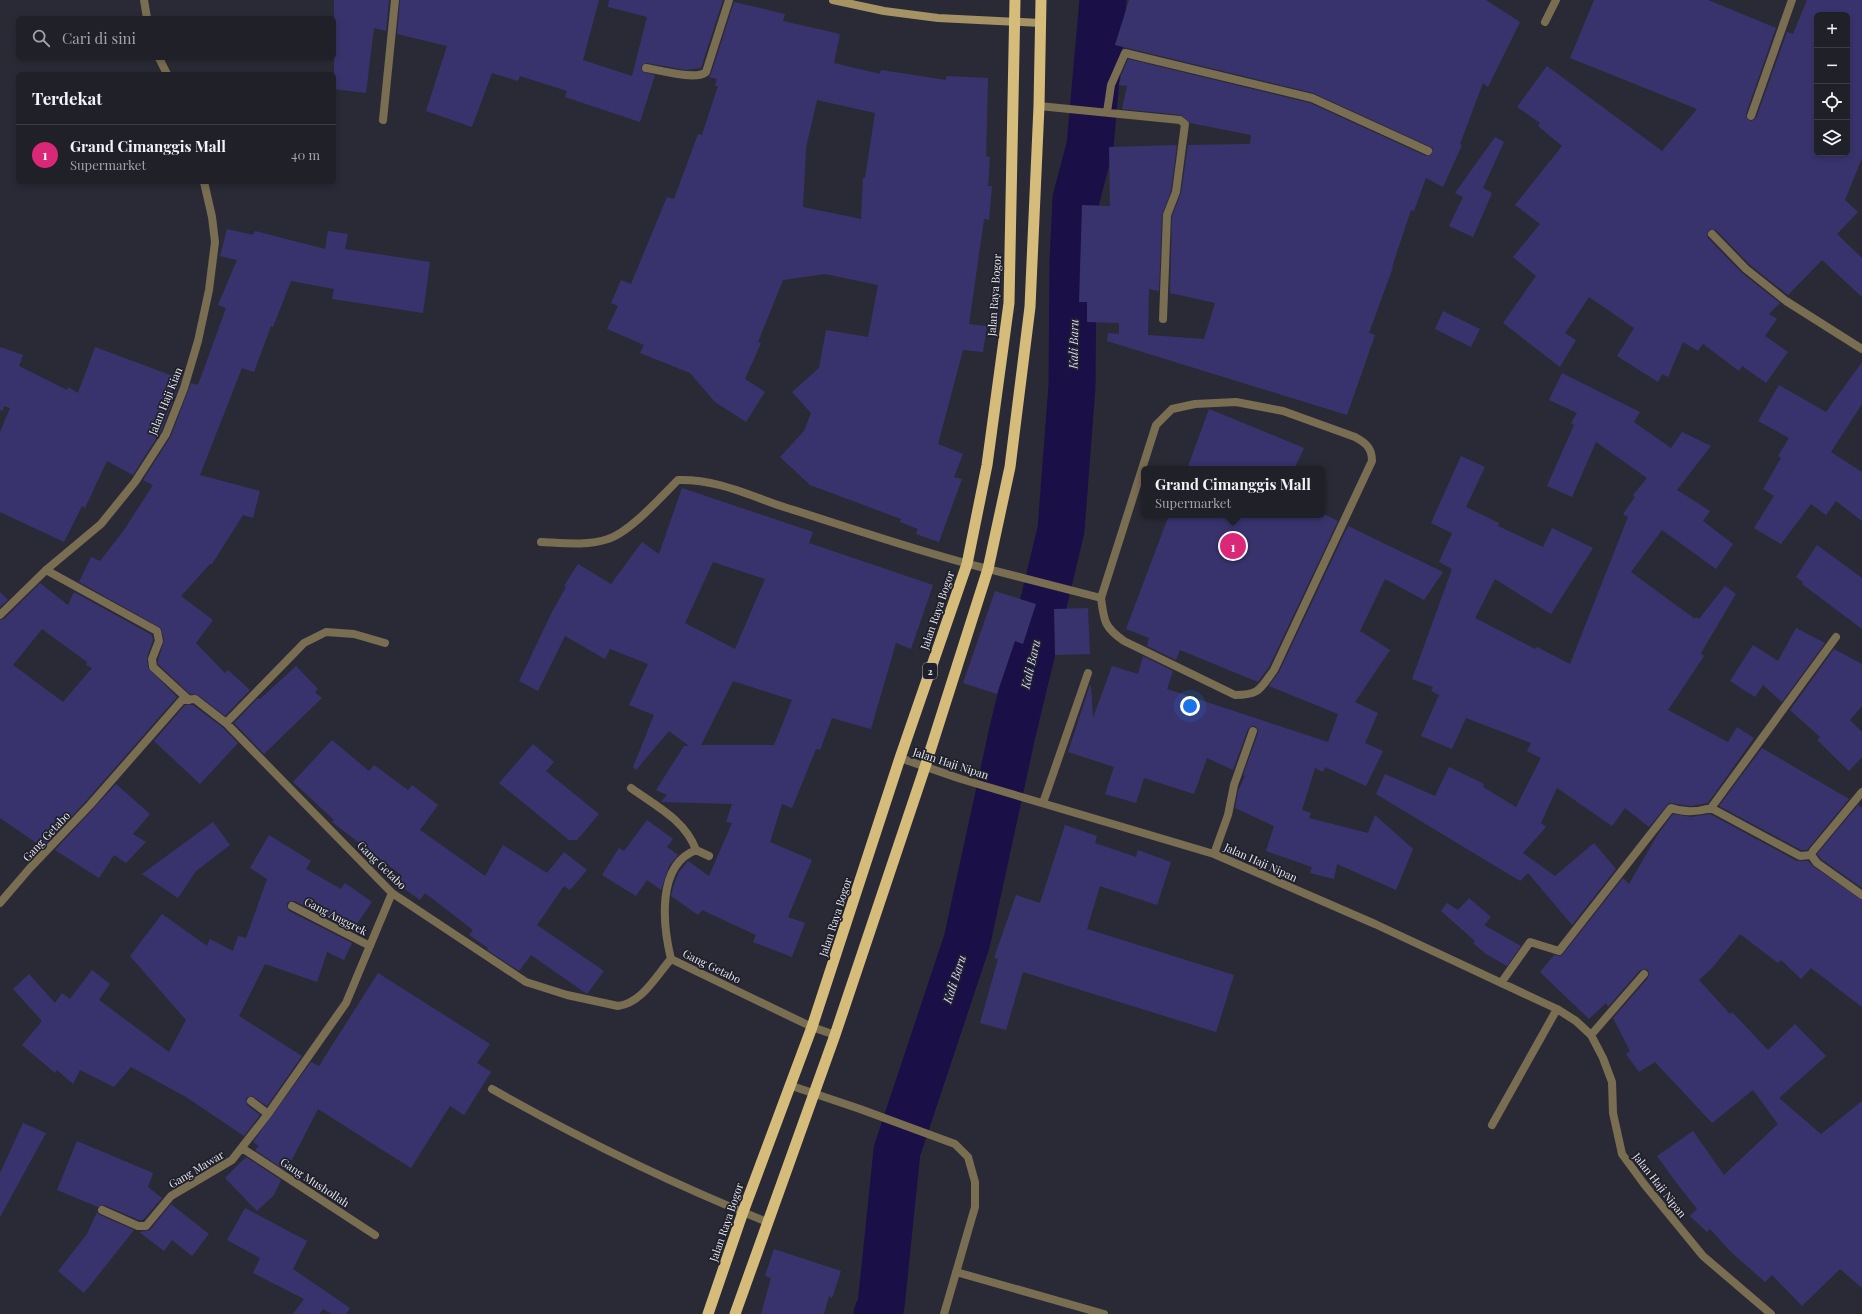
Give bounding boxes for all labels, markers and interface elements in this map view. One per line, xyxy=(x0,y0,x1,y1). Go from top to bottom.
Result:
map controls xyxy=(1814,12,1850,156)
button: + xyxy=(1814,12,1850,48)
search box xyxy=(16,16,336,60)
icon: search xyxy=(30,27,52,49)
text: Cari di sini xyxy=(62,28,136,48)
button: − xyxy=(1814,48,1850,84)
button: locate xyxy=(1814,84,1850,120)
text: Terdekat xyxy=(32,87,102,109)
button: layers xyxy=(1814,120,1850,156)
text: Grand Cimanggis Mall xyxy=(70,136,226,156)
text: 1 xyxy=(43,146,47,163)
text: 40 m xyxy=(291,146,320,163)
text: Supermarket xyxy=(70,156,146,173)
street label: Jalan Raya Bogor xyxy=(984,253,1004,338)
water label: Kali Baru xyxy=(1065,319,1081,370)
street label: Jalan Haji Kian xyxy=(144,364,186,438)
popup xyxy=(1141,466,1325,518)
text: Grand Cimanggis Mall xyxy=(1155,474,1311,494)
text: Supermarket xyxy=(1155,494,1231,511)
pin: 1 xyxy=(1220,531,1246,561)
street label: Jalan Raya Bogor xyxy=(916,569,958,652)
water label: Kali Baru xyxy=(1016,638,1043,691)
road number: 2 xyxy=(923,663,937,679)
your location xyxy=(1180,696,1200,716)
street label: Jalan Haji Nipan xyxy=(910,743,991,782)
street label: Gang Getabo xyxy=(19,808,73,864)
street label: Gang Getabo xyxy=(354,838,410,892)
street label: Jalan Haji Nipan xyxy=(1221,839,1300,885)
street label: Jalan Raya Bogor xyxy=(815,875,855,959)
street label: Gang Anggrek xyxy=(302,894,370,938)
street label: Gang Getabo xyxy=(680,945,744,987)
water label: Kali Baru xyxy=(938,953,969,1006)
street label: Gang Mawar xyxy=(166,1147,226,1191)
street label: Jalan Haji Nipan xyxy=(1629,1149,1690,1221)
street label: Gang Mushollah xyxy=(278,1154,353,1210)
street label: Jalan Raya Bogor xyxy=(705,1181,747,1264)

